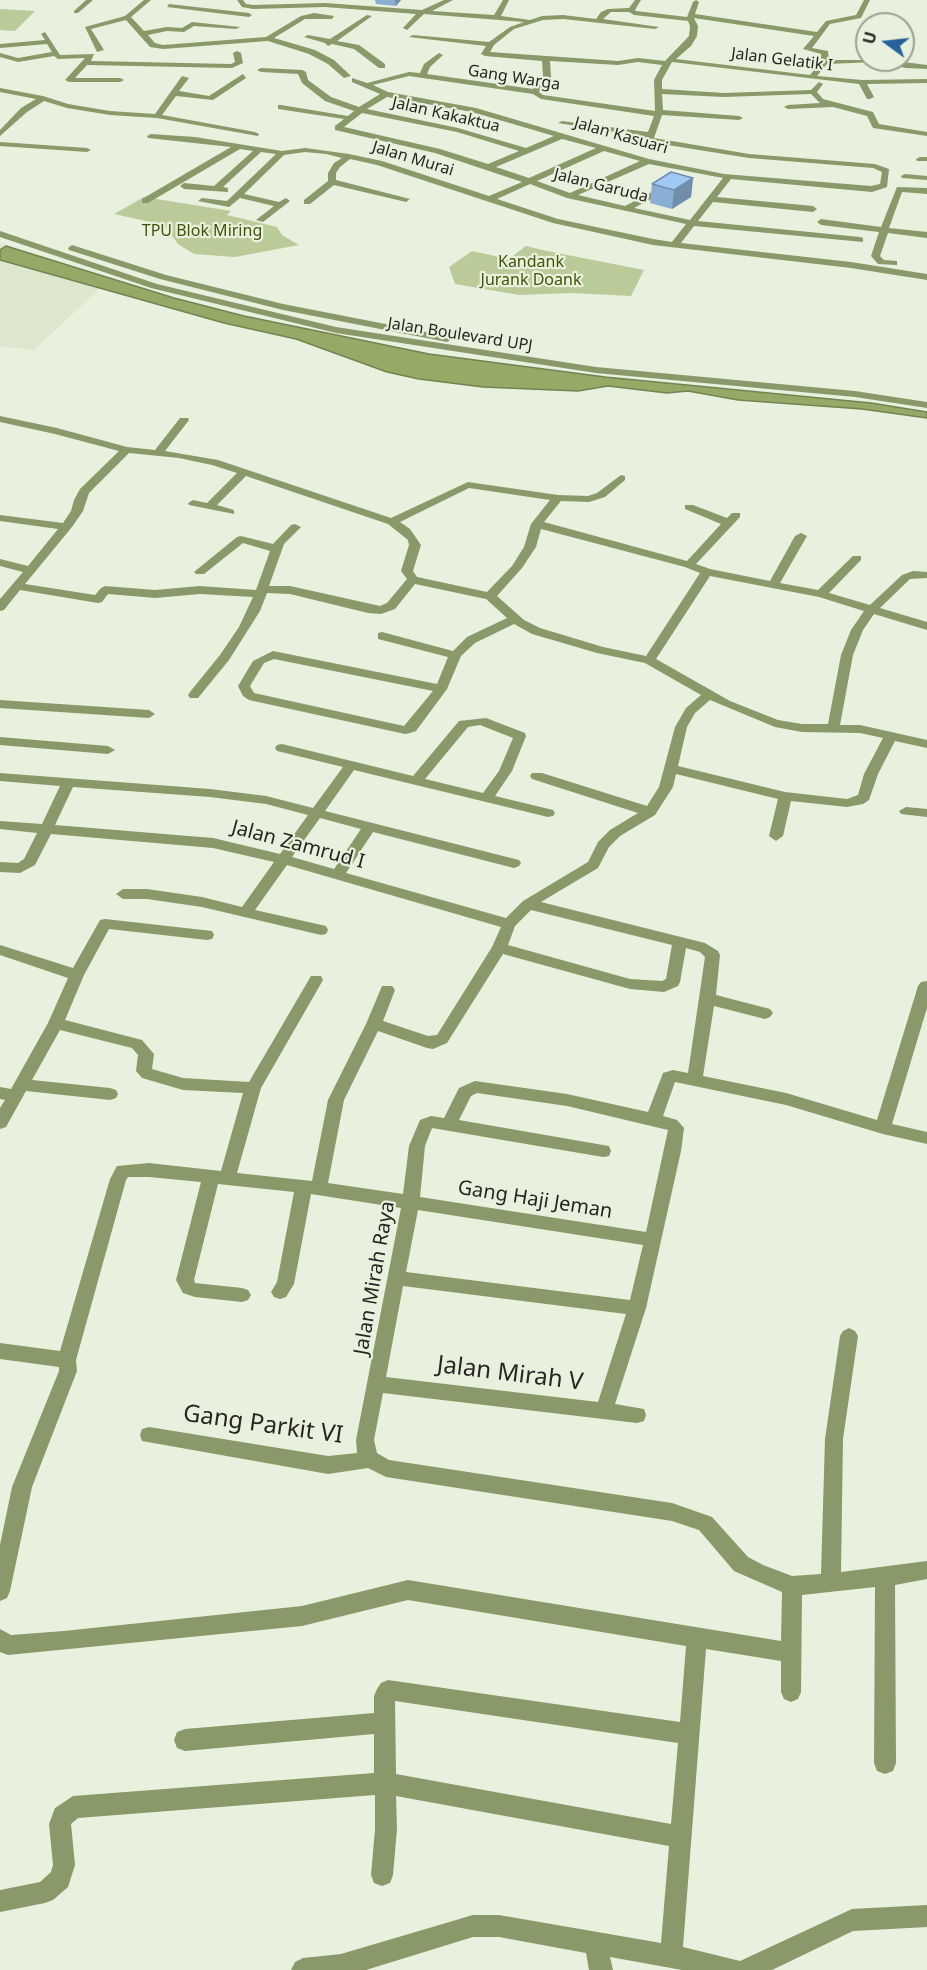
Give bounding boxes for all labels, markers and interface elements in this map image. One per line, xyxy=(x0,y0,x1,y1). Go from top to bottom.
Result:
north arrow xyxy=(855,12,915,72)
text: U xyxy=(857,29,882,47)
street label: Jalan Gelatik I xyxy=(730,44,834,76)
street label: Gang Warga xyxy=(466,61,562,95)
street label: Jalan Kakaktua xyxy=(390,93,502,137)
street label: Jalan Kasuari xyxy=(572,113,670,159)
street label: Jalan Murai xyxy=(370,137,456,181)
street label: Jalan Garuda xyxy=(552,165,650,207)
park label: TPU Blok Miring xyxy=(142,221,262,241)
park label: Kandank Jurank Doank xyxy=(481,252,581,290)
street label: Jalan Boulevard UPJ xyxy=(386,314,534,356)
street label: Jalan Zamrud I xyxy=(229,816,367,874)
street label: Gang Haji Jeman xyxy=(456,1176,614,1224)
street label: Jalan Mirah Raya xyxy=(350,1199,400,1357)
street label: Jalan Mirah V xyxy=(435,1351,585,1397)
street label: Gang Parkit VI xyxy=(181,1400,345,1450)

